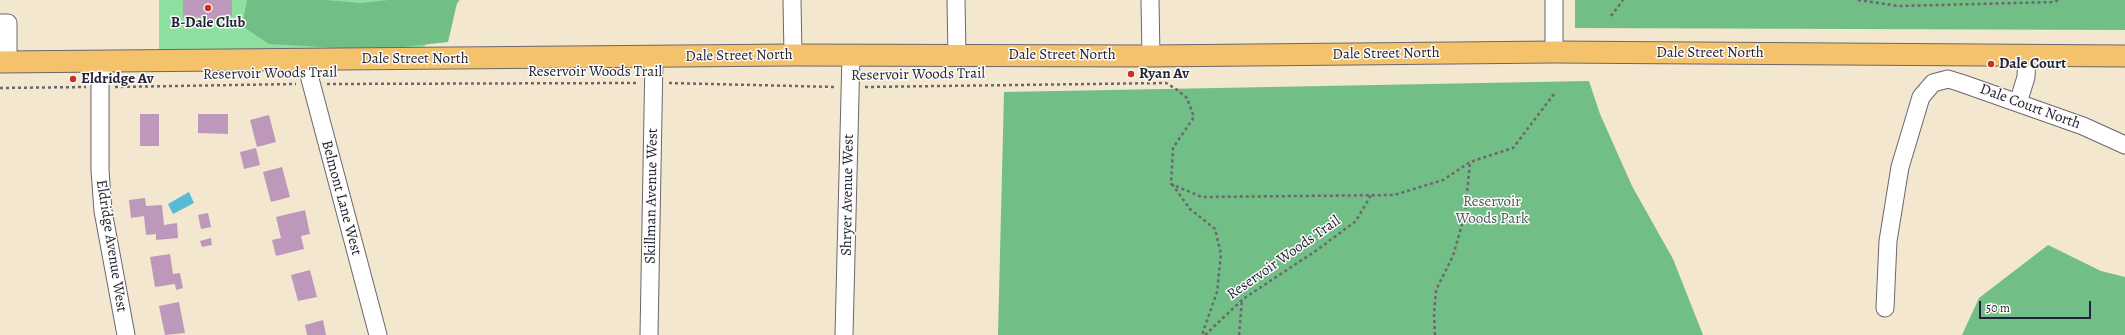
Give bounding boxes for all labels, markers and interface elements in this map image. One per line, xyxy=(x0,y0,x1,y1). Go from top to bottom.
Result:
marker: B-Dale Club xyxy=(203,3,213,13)
place label: B-Dale Club xyxy=(171,14,245,32)
street label: Dale Street North xyxy=(1332,44,1440,64)
street label: Dale Street North xyxy=(1656,44,1764,62)
street label: Dale Street North xyxy=(685,46,793,66)
street label: Dale Street North xyxy=(1008,46,1116,64)
street label: Dale Street North xyxy=(361,50,469,68)
place label: Dale Court xyxy=(1999,55,2066,73)
marker: Dale Court xyxy=(1986,59,1996,69)
street label: Reservoir Woods Trail xyxy=(528,63,662,81)
street label: Reservoir Woods Trail xyxy=(203,64,337,84)
street label: Reservoir Woods Trail xyxy=(851,65,985,85)
place label: Ryan Av xyxy=(1139,65,1189,83)
marker: Ryan Av xyxy=(1126,69,1136,79)
place label: Eldridge Av xyxy=(81,70,154,88)
marker: Eldridge Av xyxy=(68,74,78,84)
street label: Dale Court North xyxy=(1977,80,2083,134)
street label: Skillman Avenue West xyxy=(642,128,662,264)
street label: Shryer Avenue West xyxy=(838,134,858,256)
street label: Belmont Lane West xyxy=(317,139,365,257)
street label: Eldridge Avenue West xyxy=(92,178,130,314)
park label: Reservoir Woods Park xyxy=(1455,193,1529,228)
street label: Reservoir Woods Trail xyxy=(1224,212,1344,304)
scale bar xyxy=(1981,293,2093,319)
text: 50 m xyxy=(1986,300,2010,316)

